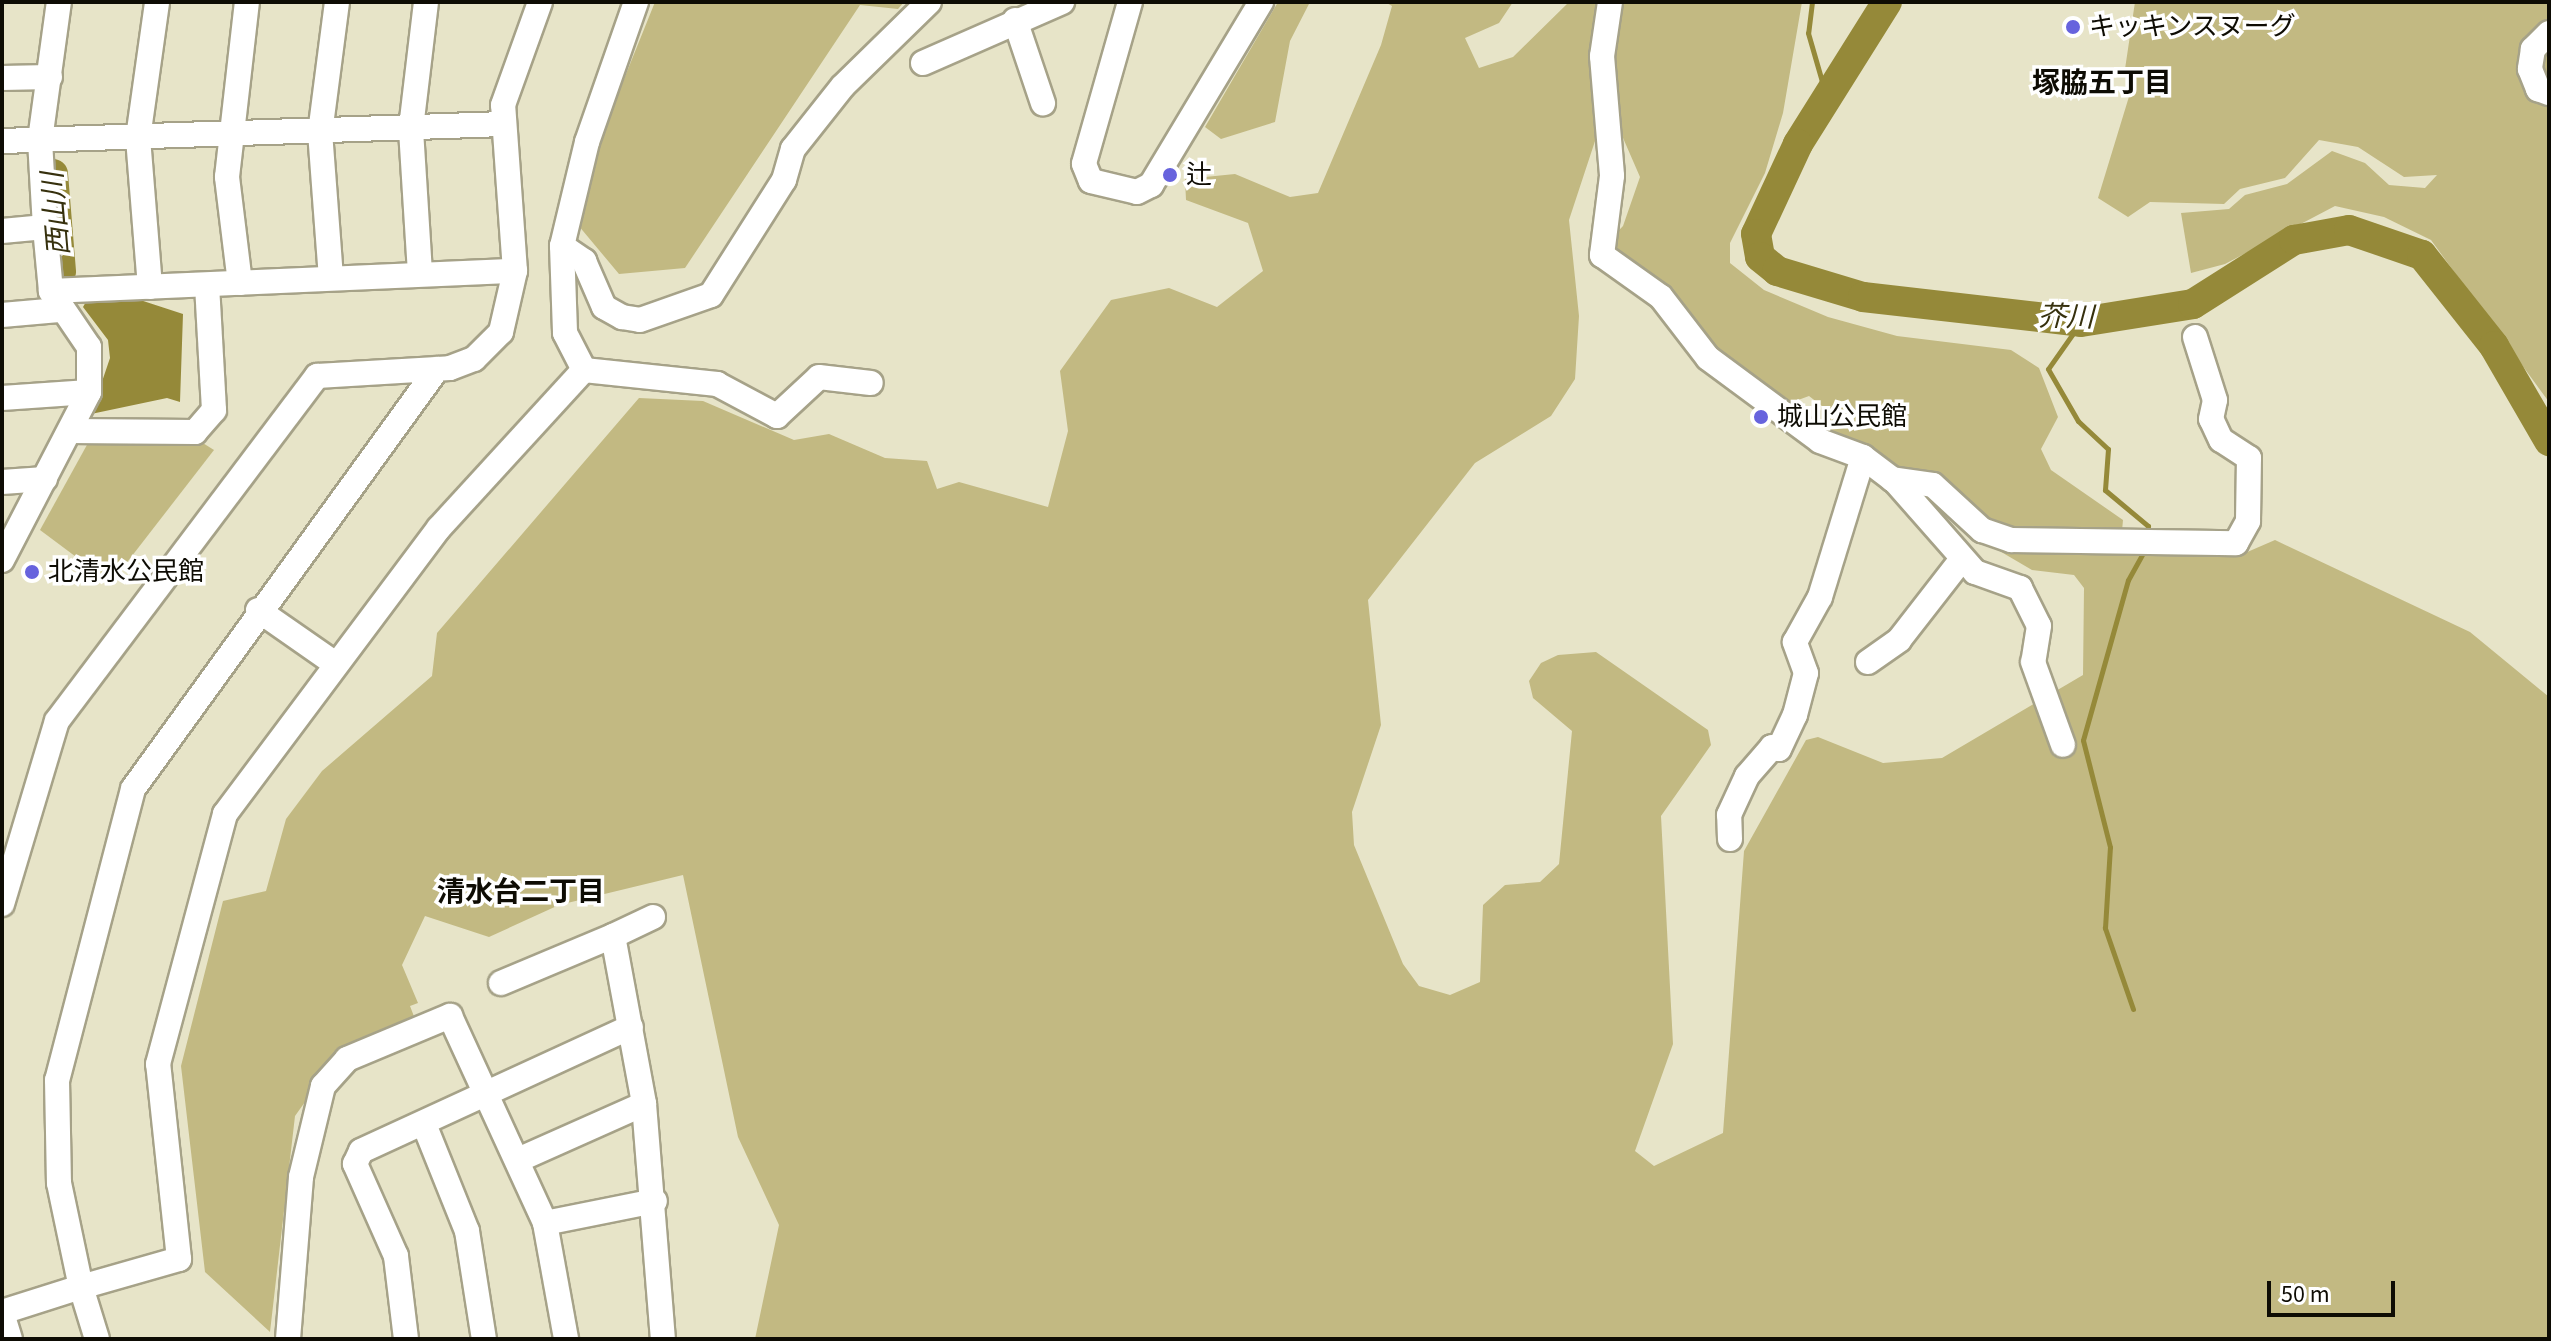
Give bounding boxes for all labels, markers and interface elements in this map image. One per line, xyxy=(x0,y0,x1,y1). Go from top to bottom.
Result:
place label: キッキンスヌーグ xyxy=(2089,11,2297,43)
marker: キッキンスヌーグ xyxy=(2064,18,2082,36)
district label: 塚脇五丁目 xyxy=(2032,66,2172,100)
place label: 辻 xyxy=(1186,159,1212,191)
marker: 辻 xyxy=(1161,166,1179,184)
water label: 西山川 xyxy=(36,171,76,257)
water label: 芥川 xyxy=(2038,300,2094,334)
place label: 城山公民館 xyxy=(1777,401,1907,433)
marker: 城山公民館 xyxy=(1752,408,1770,426)
place label: 北清水公民館 xyxy=(48,556,204,588)
marker: 北清水公民館 xyxy=(23,563,41,581)
district label: 清水台二丁目 xyxy=(437,875,605,909)
scale bar xyxy=(2271,1265,2399,1315)
text: 50 m xyxy=(2281,1277,2330,1312)

